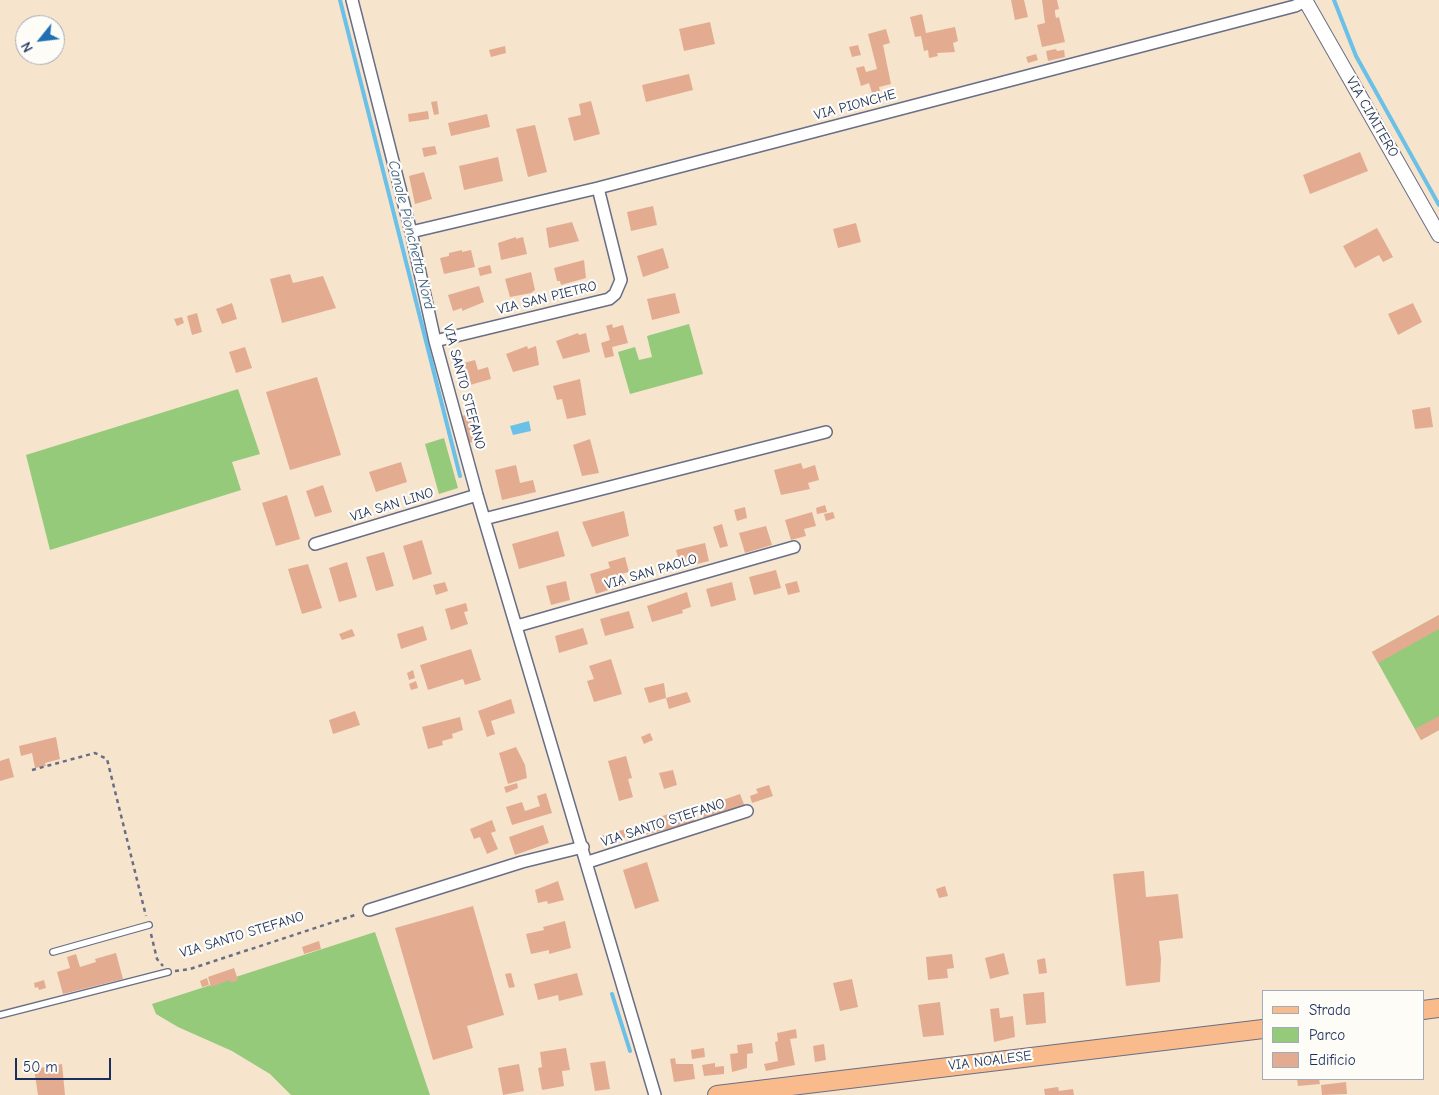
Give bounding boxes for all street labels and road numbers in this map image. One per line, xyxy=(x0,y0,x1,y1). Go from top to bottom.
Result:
street label: VIA CIMITERO xyxy=(1342,74,1402,160)
street label: VIA PIONCHE xyxy=(812,86,898,124)
street label: VIA SAN PIETRO xyxy=(495,278,599,318)
street label: VIA SANTO STEFANO xyxy=(439,323,489,451)
street label: VIA SAN LINO xyxy=(348,484,436,526)
street label: VIA SAN PAOLO xyxy=(603,551,699,593)
street label: VIA SANTO STEFANO xyxy=(599,795,727,851)
street label: VIA SANTO STEFANO xyxy=(178,908,306,962)
street label: VIA NOALESE xyxy=(947,1048,1033,1074)

